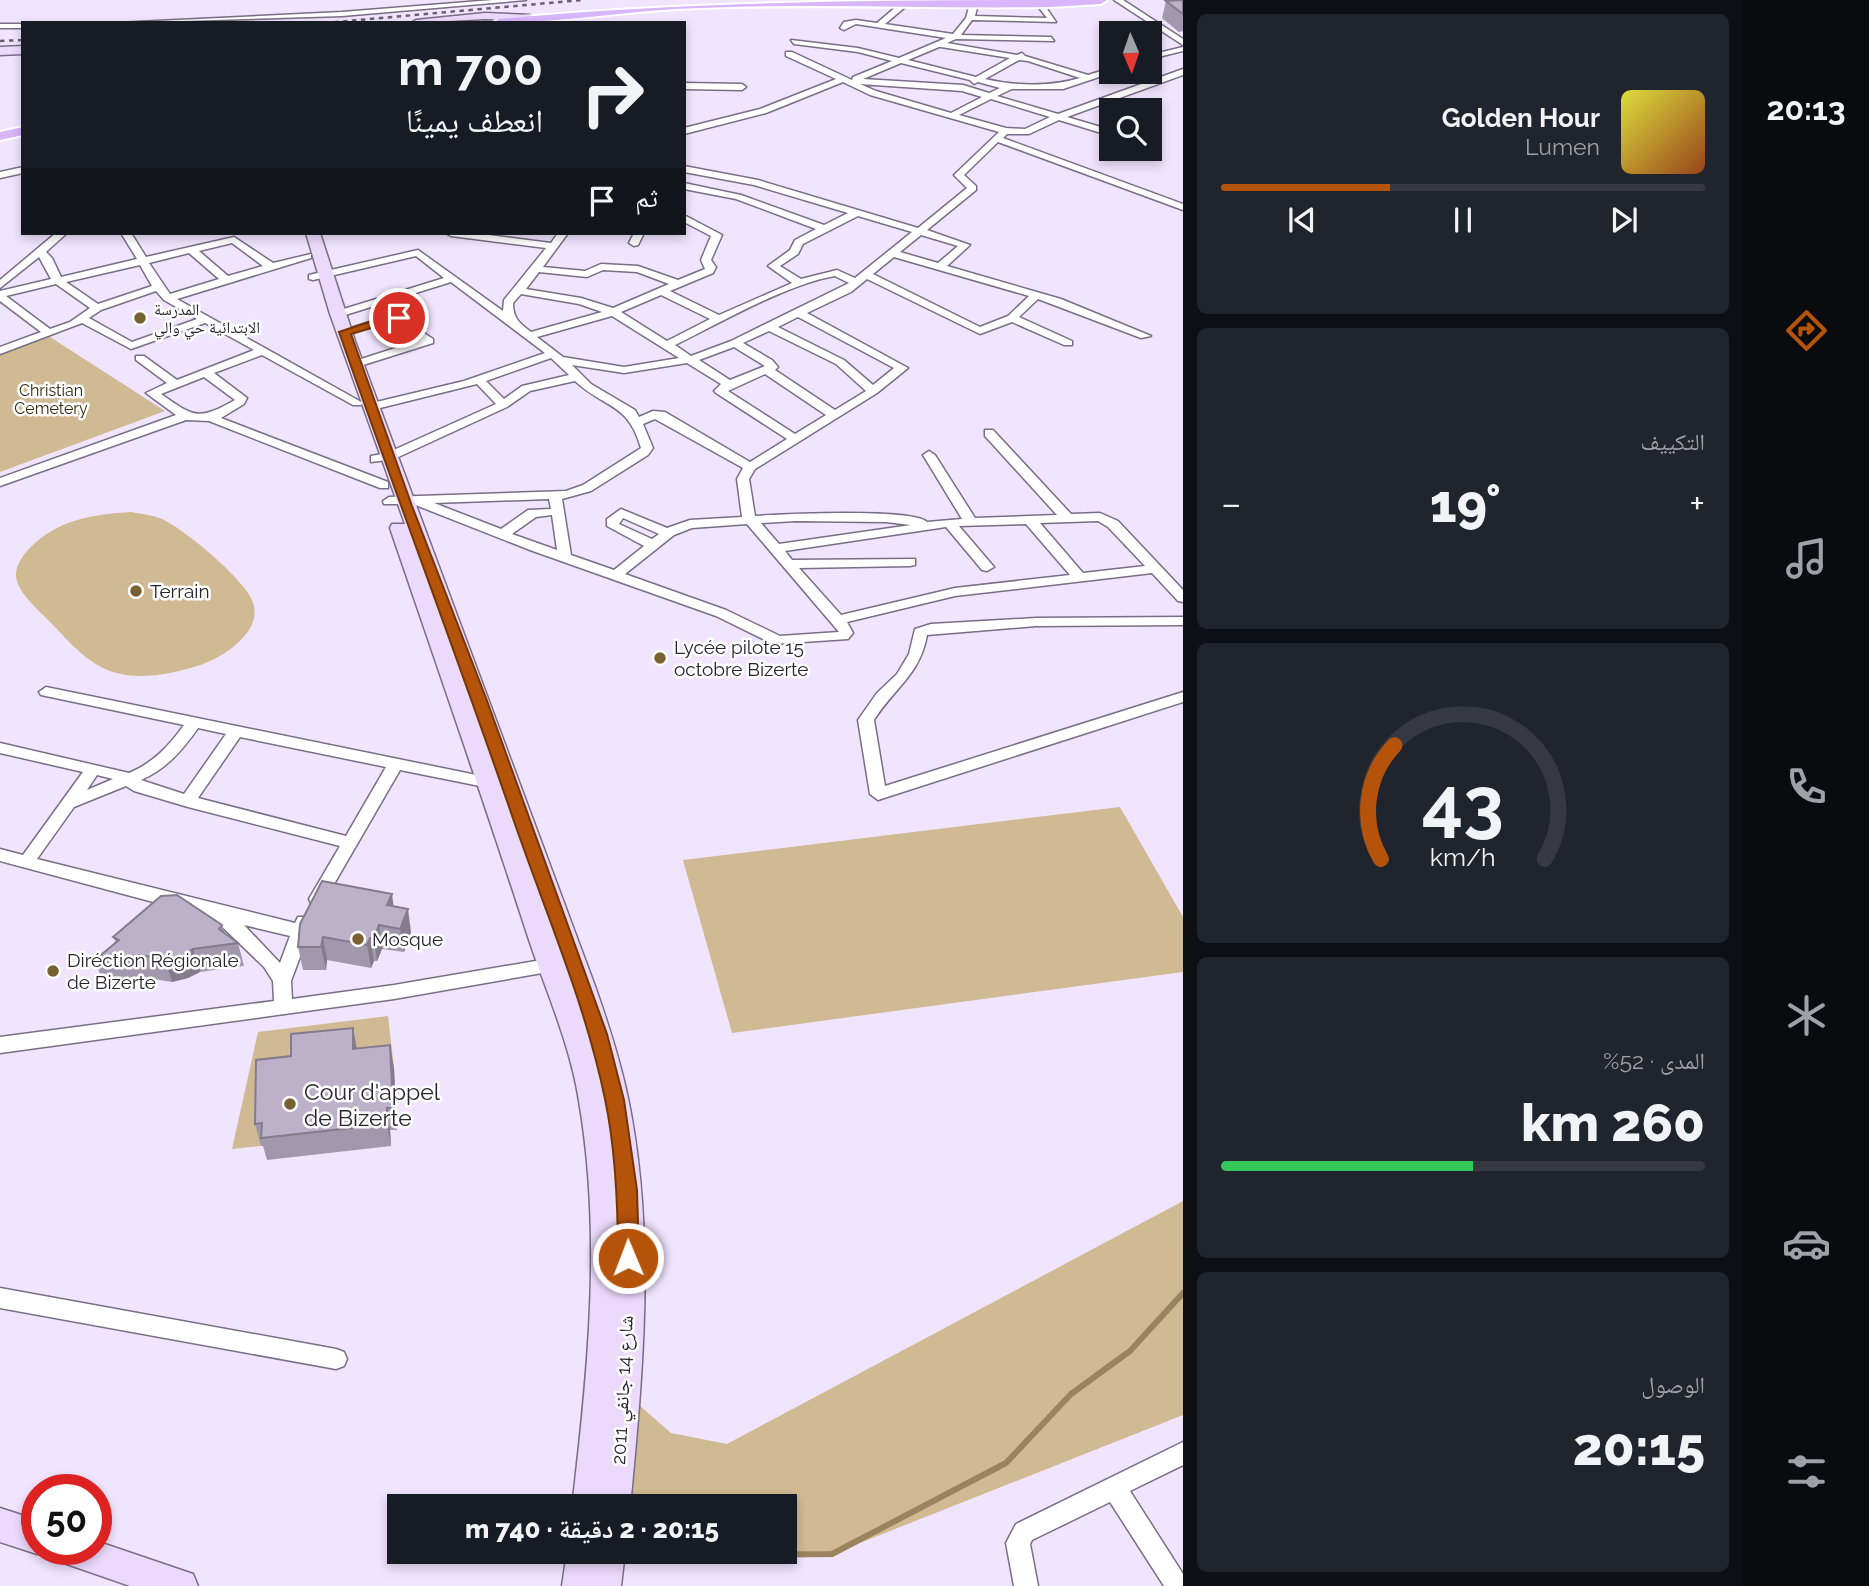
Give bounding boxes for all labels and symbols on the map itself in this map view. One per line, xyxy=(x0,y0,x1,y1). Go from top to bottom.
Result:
north arrow xyxy=(1099,21,1162,84)
pin xyxy=(369,288,429,348)
place label: المدرسة الابتدائية حي والي xyxy=(154,300,260,340)
marker: المدرسة الابتدائية حي والي xyxy=(132,310,148,326)
park label: Christian Cemetery xyxy=(14,381,88,418)
place label: Terrain xyxy=(150,580,210,602)
marker: Terrain xyxy=(128,583,144,599)
place label: Lycée pilote 15 octobre Bizerte xyxy=(674,636,808,680)
marker: Lycée pilote 15 octobre Bizerte xyxy=(652,650,668,666)
place label: Mosque xyxy=(372,928,443,950)
marker: Mosque xyxy=(350,931,366,947)
place label: Diréction Régionale de Bizerte xyxy=(67,949,239,993)
marker: Diréction Régionale de Bizerte xyxy=(45,963,61,979)
place label: Cour d'appel de Bizerte xyxy=(304,1078,441,1131)
marker: Cour d'appel de Bizerte xyxy=(282,1096,298,1112)
position arrow xyxy=(591,1221,665,1295)
street label: شارع 14 جانفي 2011 xyxy=(607,1315,642,1465)
speed limit sign: 50 xyxy=(21,1474,112,1565)

